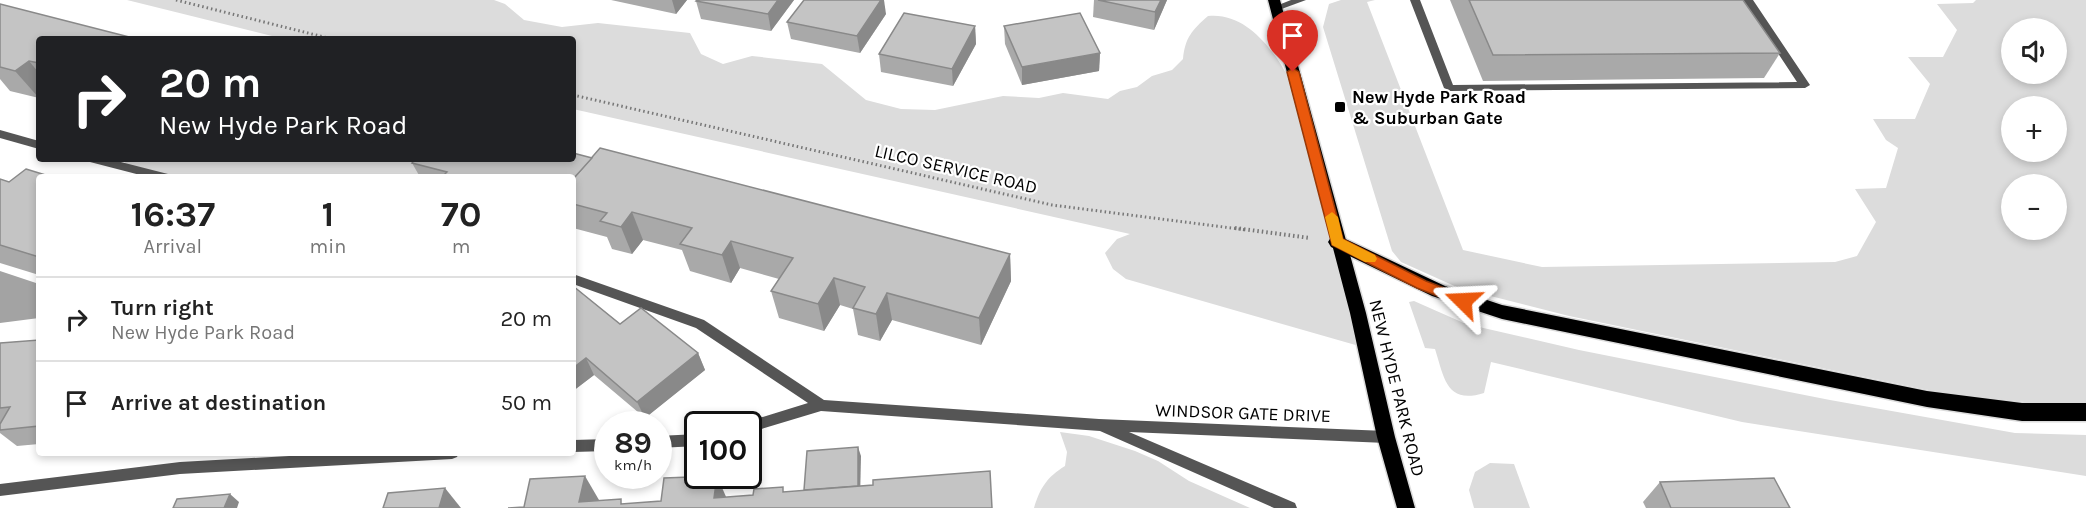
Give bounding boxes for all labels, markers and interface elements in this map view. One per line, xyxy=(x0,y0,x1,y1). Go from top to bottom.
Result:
pin xyxy=(1267,10,1318,72)
map controls xyxy=(2001,18,2067,240)
button: sound xyxy=(2001,18,2067,84)
icon: arrive xyxy=(1276,19,1309,52)
text: 20 m xyxy=(159,58,261,108)
icon: right xyxy=(60,60,138,138)
place label: New Hyde Park Road & Suburban Gate xyxy=(1352,86,1526,129)
button: + xyxy=(2001,96,2067,162)
marker: New Hyde Park Road & Suburban Gate xyxy=(1333,100,1347,114)
text: New Hyde Park Road xyxy=(159,109,408,141)
street label: LILCO SERVICE ROAD xyxy=(873,140,1039,198)
button: − xyxy=(2001,174,2067,240)
text: 16:37 xyxy=(130,193,215,235)
text: 1 xyxy=(322,193,334,235)
text: 70 xyxy=(441,193,482,235)
text: Arrival xyxy=(144,235,202,258)
text: min xyxy=(310,235,346,258)
text: m xyxy=(452,235,471,258)
position arrow xyxy=(1431,269,1495,333)
text: Turn right xyxy=(111,295,214,321)
street label: NEW HYDE PARK ROAD xyxy=(1364,297,1430,479)
icon: right xyxy=(60,303,93,336)
text: 20 m xyxy=(500,306,552,332)
text: New Hyde Park Road xyxy=(111,321,295,344)
icon: arrive xyxy=(60,387,93,420)
text: Arrive at destination xyxy=(111,390,326,416)
text: 50 m xyxy=(501,390,552,416)
street label: WINDSOR GATE DRIVE xyxy=(1155,399,1331,427)
speed limit sign: 100 xyxy=(684,411,762,489)
text: 89 xyxy=(614,425,652,461)
text: km/h xyxy=(614,456,652,474)

